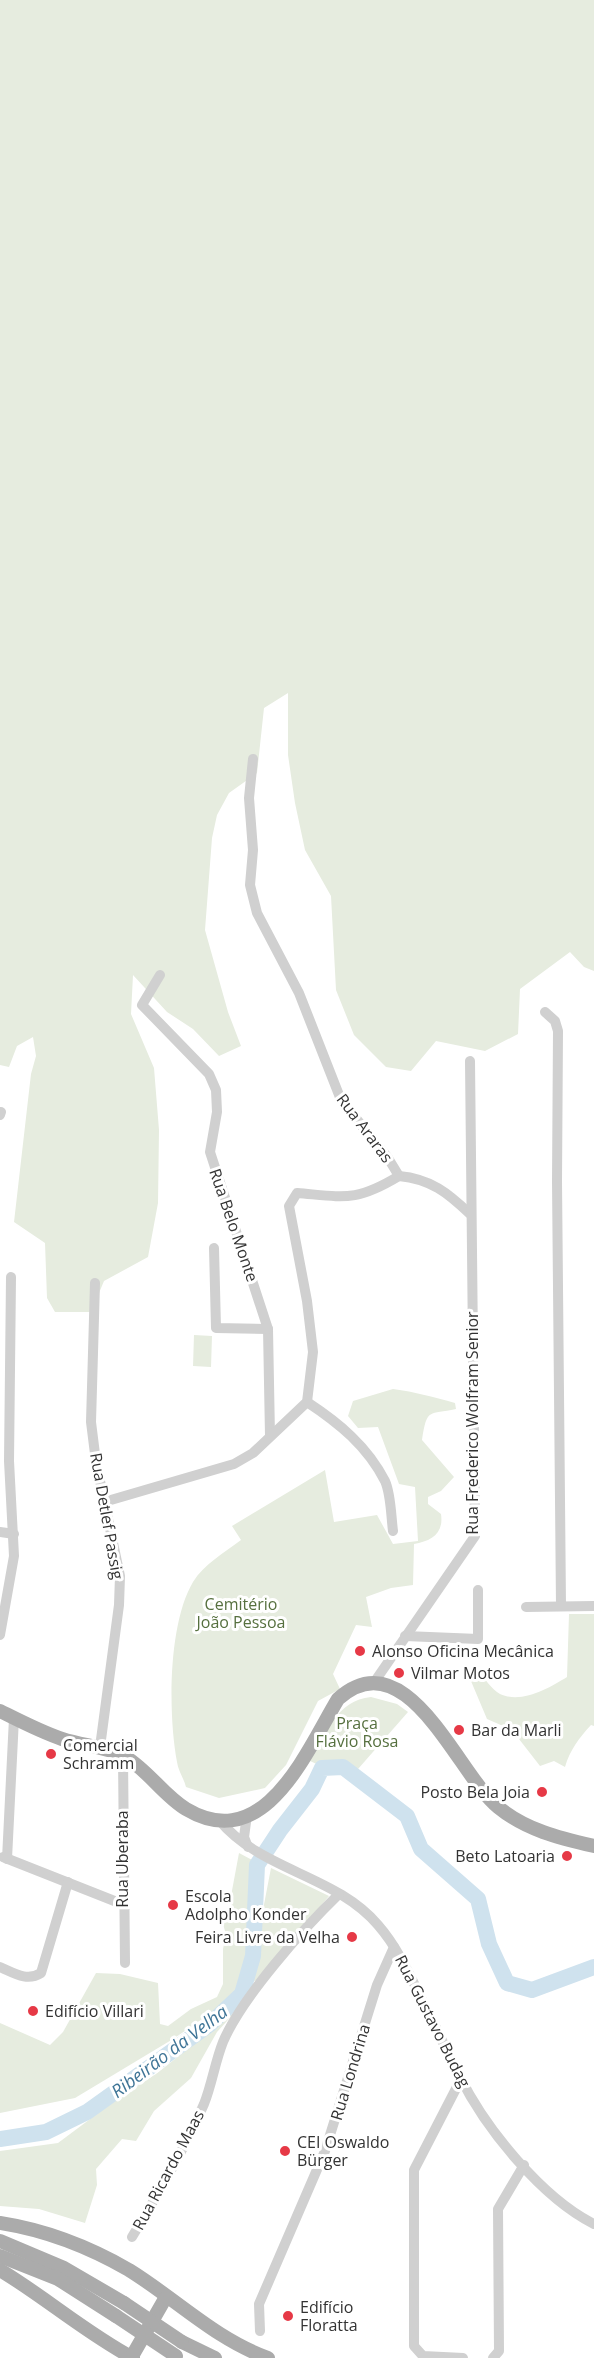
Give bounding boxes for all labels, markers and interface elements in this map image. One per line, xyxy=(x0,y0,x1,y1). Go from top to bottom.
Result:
street label: Rua Araras xyxy=(332,1089,398,1167)
street label: Rua Belo Monte xyxy=(204,1165,264,1285)
street label: Rua Frederico Wolfram Senior xyxy=(461,1311,483,1535)
street label: Rua Detlef Passig xyxy=(85,1451,129,1581)
park label: Cemitério João Pessoa xyxy=(195,1593,285,1633)
place label: Alonso Oficina Mecânica xyxy=(372,1640,554,1662)
marker: Alonso Oficina Mecânica xyxy=(353,1644,367,1658)
place label: Vilmar Motos xyxy=(411,1662,510,1684)
marker: Vilmar Motos xyxy=(392,1666,406,1680)
park label: Praça Flávio Rosa xyxy=(315,1712,399,1752)
place label: Bar da Marli xyxy=(471,1719,562,1741)
marker: Bar da Marli xyxy=(452,1723,466,1737)
place label: Comercial Schramm xyxy=(63,1734,138,1774)
marker: Comercial Schramm xyxy=(44,1747,58,1761)
place label: Posto Bela Joia xyxy=(420,1781,530,1803)
marker: Posto Bela Joia xyxy=(535,1785,549,1799)
street label: Rua Uberaba xyxy=(111,1810,133,1908)
place label: Beto Latoaria xyxy=(455,1845,555,1867)
marker: Beto Latoaria xyxy=(560,1849,574,1863)
place label: Escola Adolpho Konder xyxy=(185,1885,307,1925)
marker: Escola Adolpho Konder xyxy=(166,1898,180,1912)
place label: Feira Livre da Velha xyxy=(195,1926,340,1948)
marker: Feira Livre da Velha xyxy=(345,1930,359,1944)
street label: Rua Gustavo Budag xyxy=(390,1951,476,2091)
water label: Ribeirão da Velha xyxy=(106,1999,232,2103)
place label: Edifício Villari xyxy=(45,2000,144,2022)
marker: Edifício Villari xyxy=(26,2004,40,2018)
street label: Rua Londrina xyxy=(325,2021,375,2123)
street label: Rua Ricardo Maas xyxy=(127,2106,209,2234)
place label: CEI Oswaldo Bürger xyxy=(297,2131,389,2171)
marker: CEI Oswaldo Bürger xyxy=(278,2144,292,2158)
place label: Edifício Floratta xyxy=(300,2296,358,2336)
marker: Edifício Floratta xyxy=(281,2309,295,2323)

